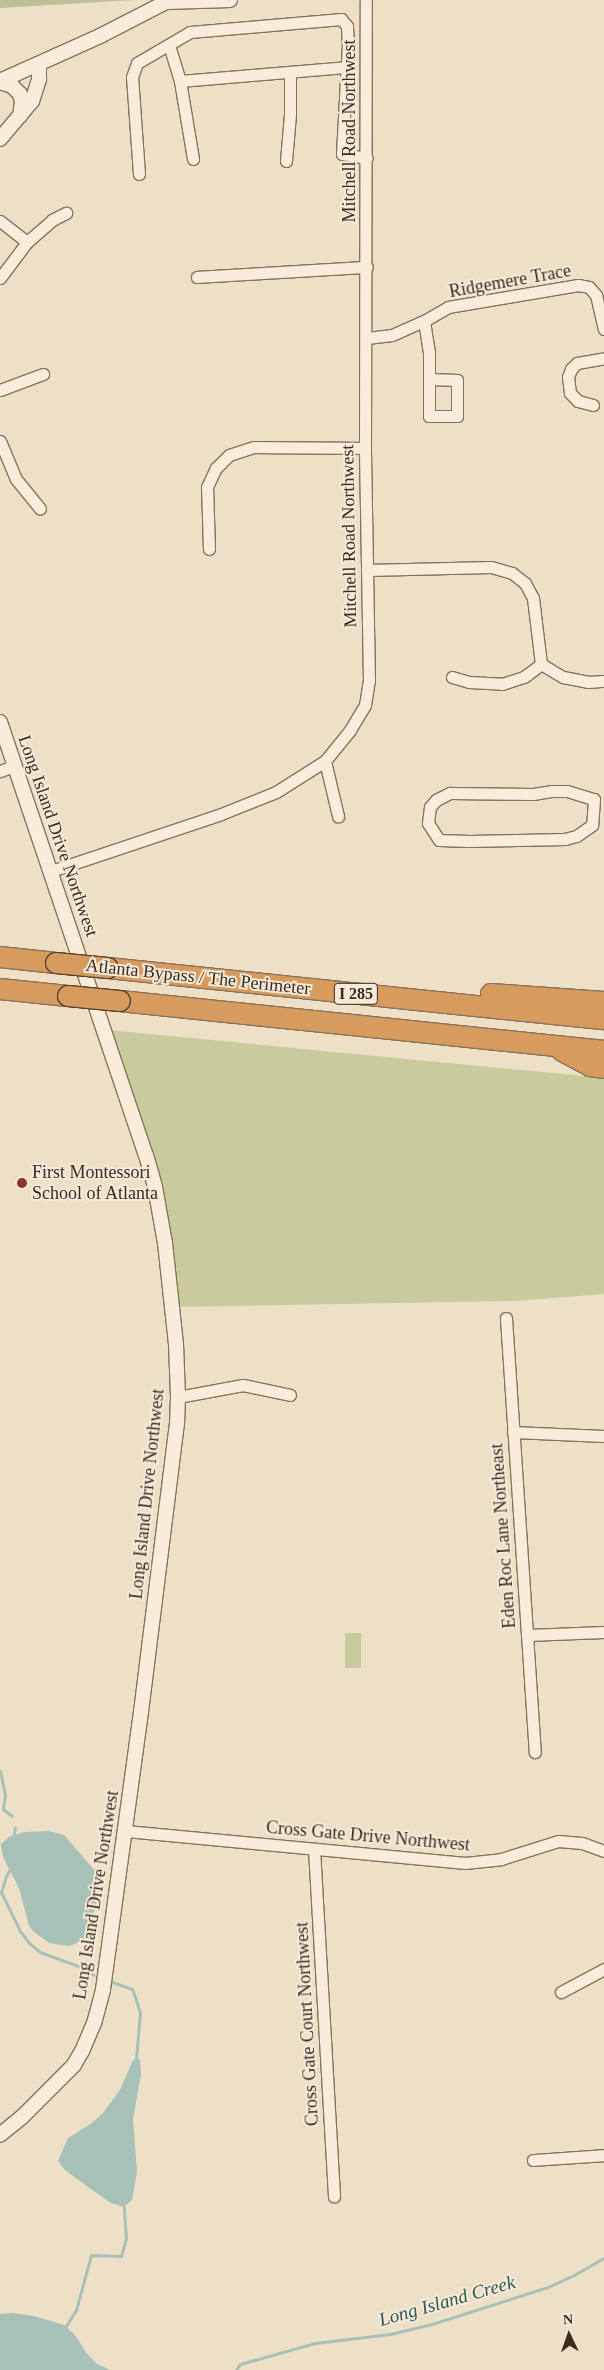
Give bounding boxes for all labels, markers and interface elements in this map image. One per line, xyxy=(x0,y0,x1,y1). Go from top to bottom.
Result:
street label: Mitchell Road Northwest xyxy=(338,40,360,222)
street label: Ridgemere Trace xyxy=(447,260,573,302)
street label: Mitchell Road Northwest xyxy=(337,444,361,628)
street label: Long Island Drive Northwest xyxy=(13,733,103,939)
street label: Atlanta Bypass / The Perimeter xyxy=(85,954,311,1000)
road number: I 285 xyxy=(334,981,378,1008)
place label: First Montessori School of Atlanta xyxy=(32,1162,159,1204)
marker: First Montessori School of Atlanta xyxy=(16,1177,28,1189)
street label: Long Island Drive Northwest xyxy=(125,1388,169,1600)
street label: Eden Roc Lane Northeast xyxy=(486,1443,520,1629)
street label: Long Island Drive Northwest xyxy=(69,1789,123,2001)
street label: Cross Gate Drive Northwest xyxy=(265,1816,471,1856)
street label: Cross Gate Court Northwest xyxy=(291,1921,323,2127)
water label: Long Island Creek xyxy=(376,2271,518,2331)
north arrow xyxy=(544,2310,594,2360)
text: N xyxy=(563,2312,574,2327)

